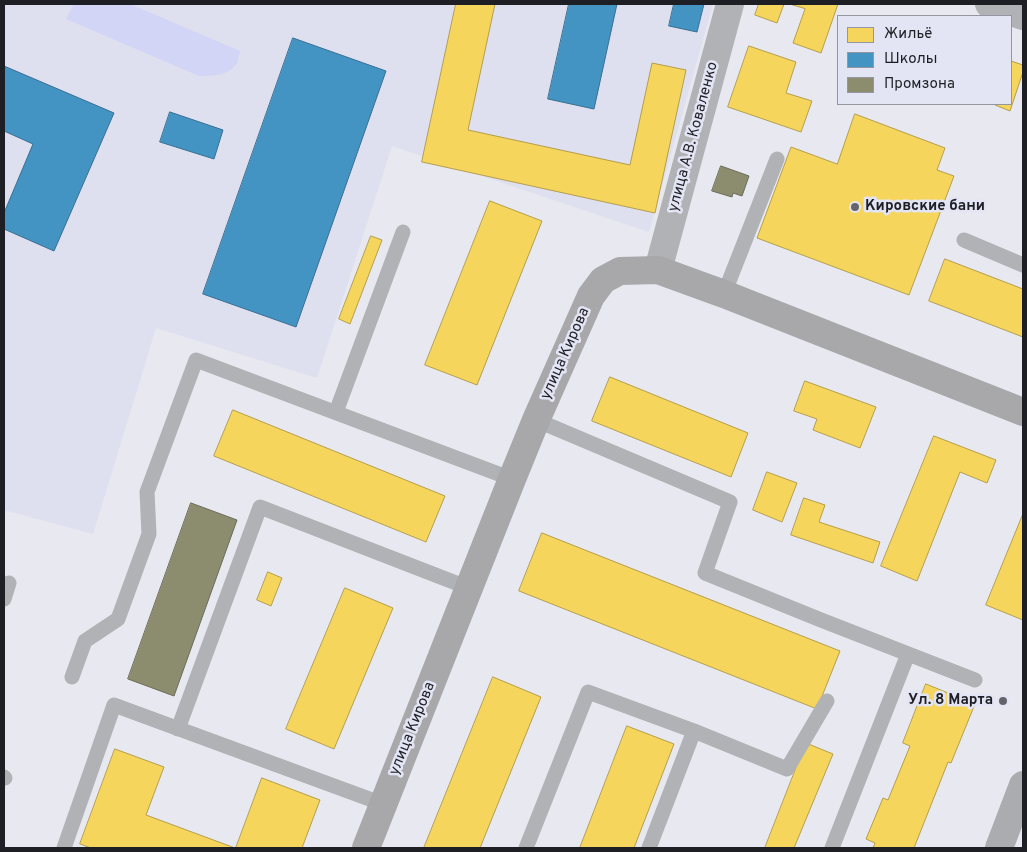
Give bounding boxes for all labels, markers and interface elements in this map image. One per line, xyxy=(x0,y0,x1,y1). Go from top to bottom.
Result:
legend xyxy=(837,15,1012,105)
text: Жильё xyxy=(884,25,932,44)
text: Школы xyxy=(884,50,938,69)
street label: улица А.В. Коваленко xyxy=(665,60,723,214)
text: Промзона xyxy=(884,75,955,94)
place label: Кировские бани xyxy=(865,198,985,216)
marker: Кировские бани xyxy=(849,201,861,213)
street label: улица Кирова xyxy=(538,305,594,403)
street label: улица Кирова xyxy=(386,680,440,778)
place label: Ул. 8 Марта xyxy=(908,692,993,710)
marker: Ул. 8 Марта xyxy=(997,695,1009,707)

